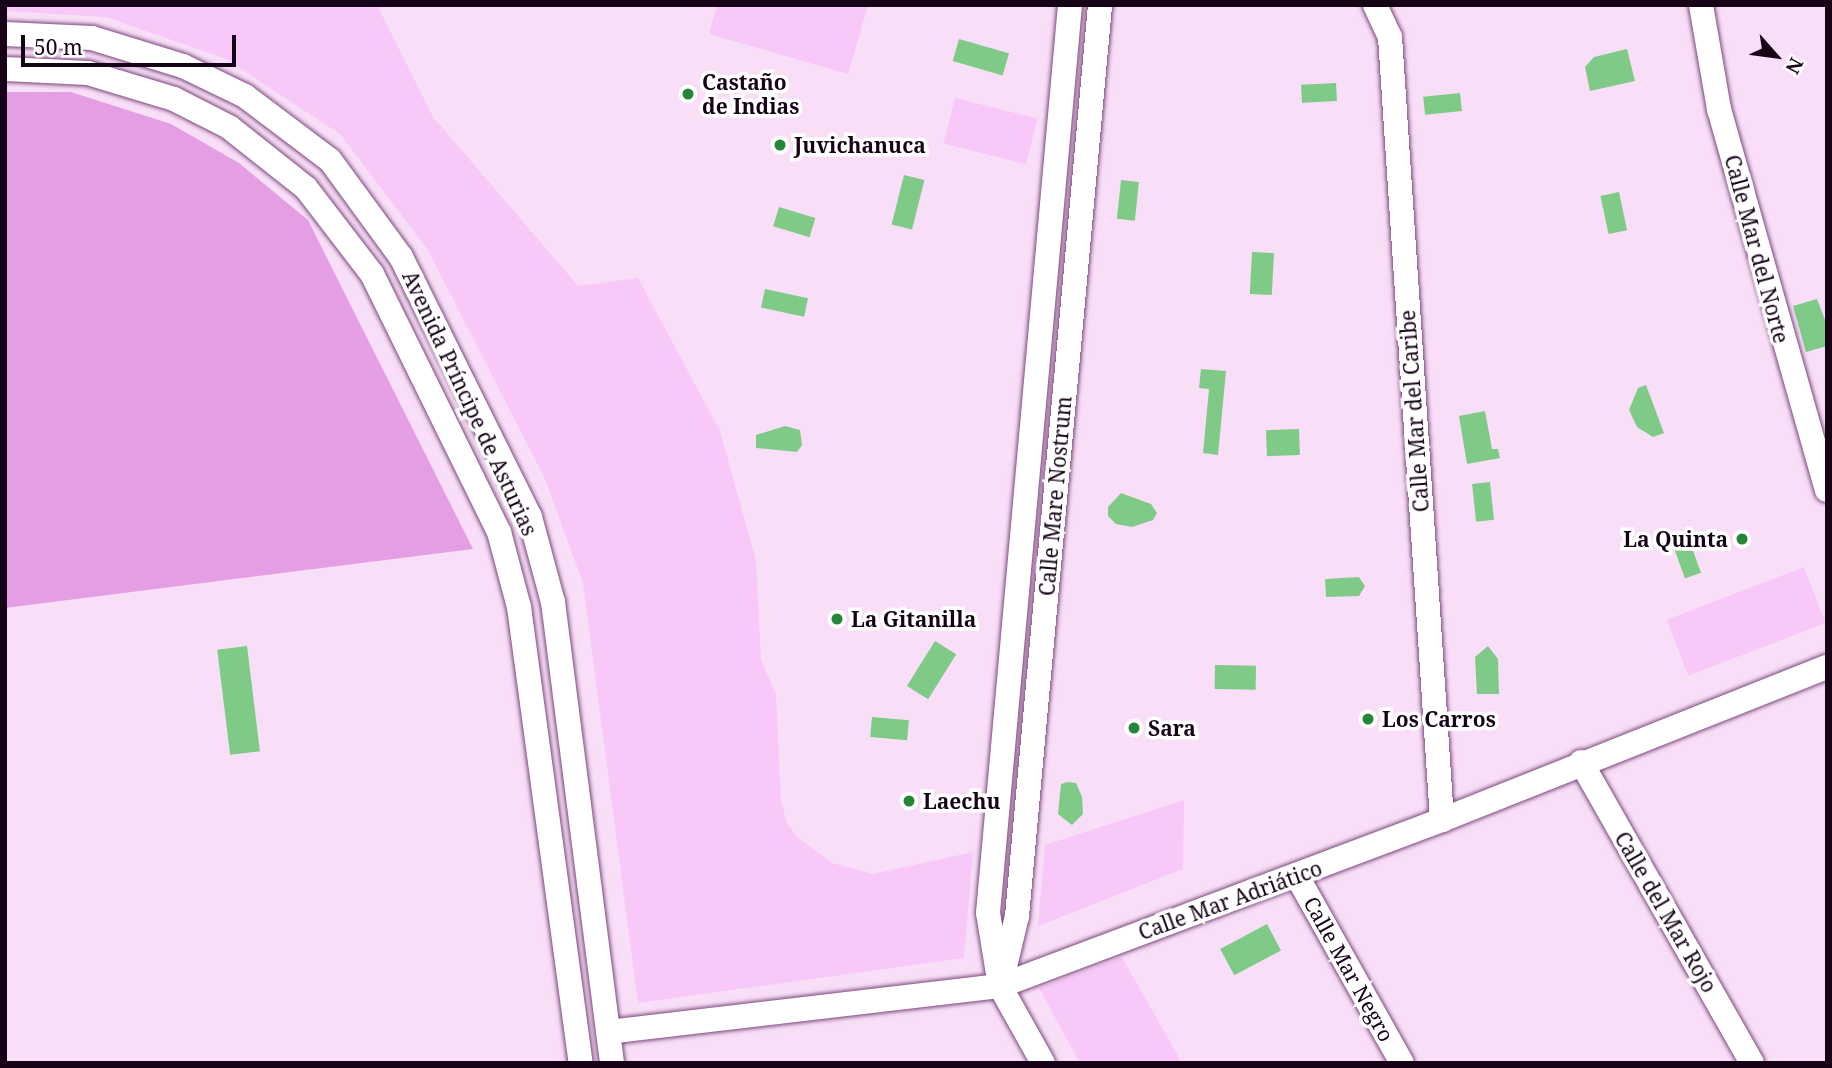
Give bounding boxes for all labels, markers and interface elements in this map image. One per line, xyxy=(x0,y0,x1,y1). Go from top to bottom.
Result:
scale bar xyxy=(24,21,240,65)
north arrow xyxy=(1741,21,1811,91)
text: 50 m xyxy=(34,33,83,61)
text: N xyxy=(1780,53,1810,79)
place label: Castaño de Indias xyxy=(702,69,799,119)
marker: Castaño de Indias xyxy=(680,86,696,102)
place label: Juvichanuca xyxy=(794,132,926,158)
marker: Juvichanuca xyxy=(772,137,788,153)
street label: Calle Mar del Norte xyxy=(1720,152,1794,346)
street label: Avenida Príncipe de Asturias xyxy=(397,267,543,539)
street label: Calle Mar del Caribe xyxy=(1394,309,1434,513)
street label: Calle Mare Nostrum xyxy=(1034,395,1076,597)
place label: La Quinta xyxy=(1623,526,1728,552)
marker: La Quinta xyxy=(1734,531,1750,547)
place label: La Gitanilla xyxy=(851,606,976,632)
marker: La Gitanilla xyxy=(829,611,845,627)
place label: Los Carros xyxy=(1382,706,1496,732)
marker: Los Carros xyxy=(1360,711,1376,727)
place label: Sara xyxy=(1148,715,1196,741)
marker: Sara xyxy=(1126,720,1142,736)
place label: Laechu xyxy=(923,788,1000,814)
marker: Laechu xyxy=(901,793,917,809)
street label: Calle del Mar Rojo xyxy=(1610,827,1722,997)
street label: Calle Mar Adriático xyxy=(1135,855,1325,945)
street label: Calle Mar Negro xyxy=(1299,892,1399,1046)

